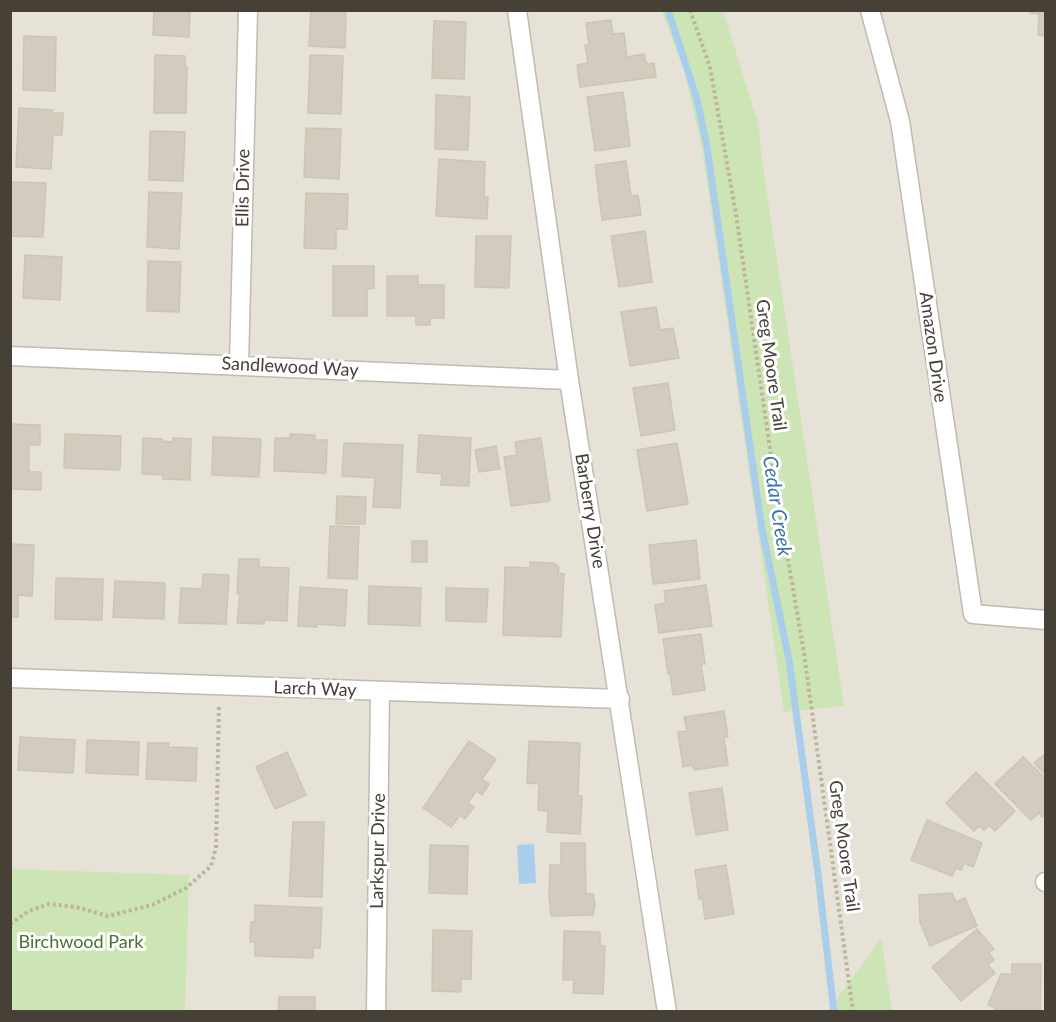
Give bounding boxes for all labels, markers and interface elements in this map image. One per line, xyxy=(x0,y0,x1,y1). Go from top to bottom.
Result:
street label: Ellis Drive xyxy=(232,149,254,227)
street label: Amazon Drive xyxy=(915,290,951,404)
street label: Greg Moore Trail xyxy=(751,298,791,432)
street label: Sandlewood Way xyxy=(221,353,359,381)
street label: Barberry Drive xyxy=(570,452,610,570)
water label: Cedar Creek xyxy=(757,454,797,558)
street label: Larch Way xyxy=(273,677,357,701)
street label: Greg Moore Trail xyxy=(824,779,864,913)
street label: Larkspur Drive xyxy=(366,793,390,909)
park label: Birchwood Park xyxy=(19,931,143,953)

